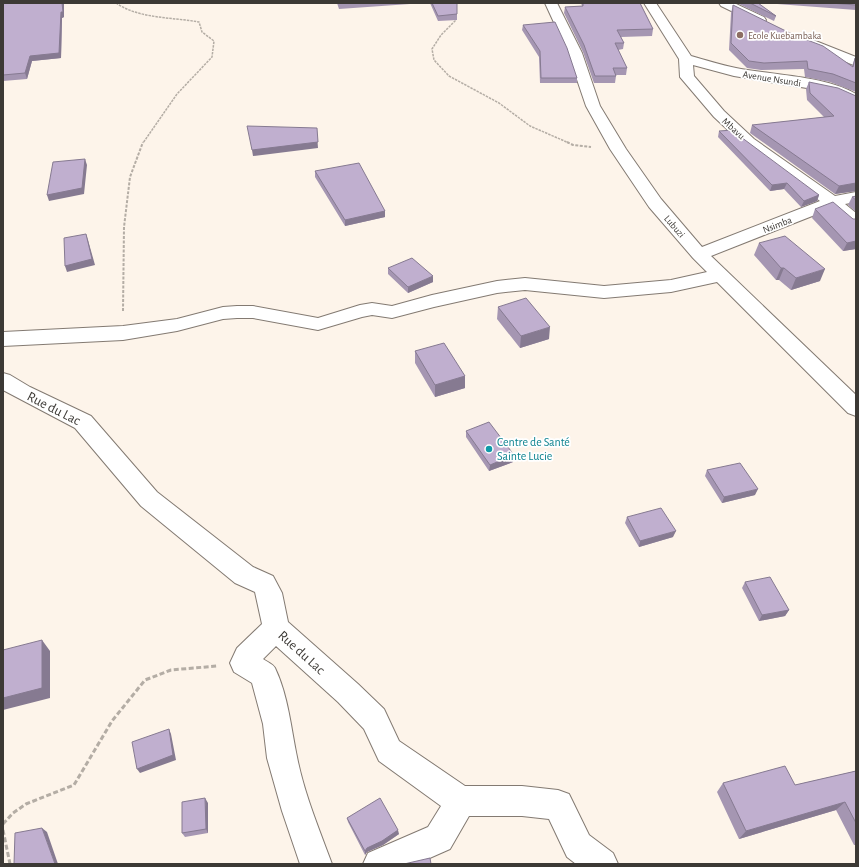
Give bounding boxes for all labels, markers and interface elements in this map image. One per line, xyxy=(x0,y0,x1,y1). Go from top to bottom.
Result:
marker: Ecole Kuebambaka xyxy=(735,30,745,40)
place label: Ecole Kuebambaka xyxy=(748,31,822,41)
street label: Avenue Nsundi xyxy=(742,69,802,89)
street label: Mbavu xyxy=(720,116,747,141)
street label: Lubuzi xyxy=(662,214,687,240)
street label: Nsimba xyxy=(761,215,794,235)
street label: Rue du Lac xyxy=(25,390,83,429)
place label: Centre de Santé Sainte Lucie xyxy=(497,436,570,462)
marker: Centre de Santé Sainte Lucie xyxy=(484,444,494,454)
street label: Rue du Lac xyxy=(275,628,328,678)

